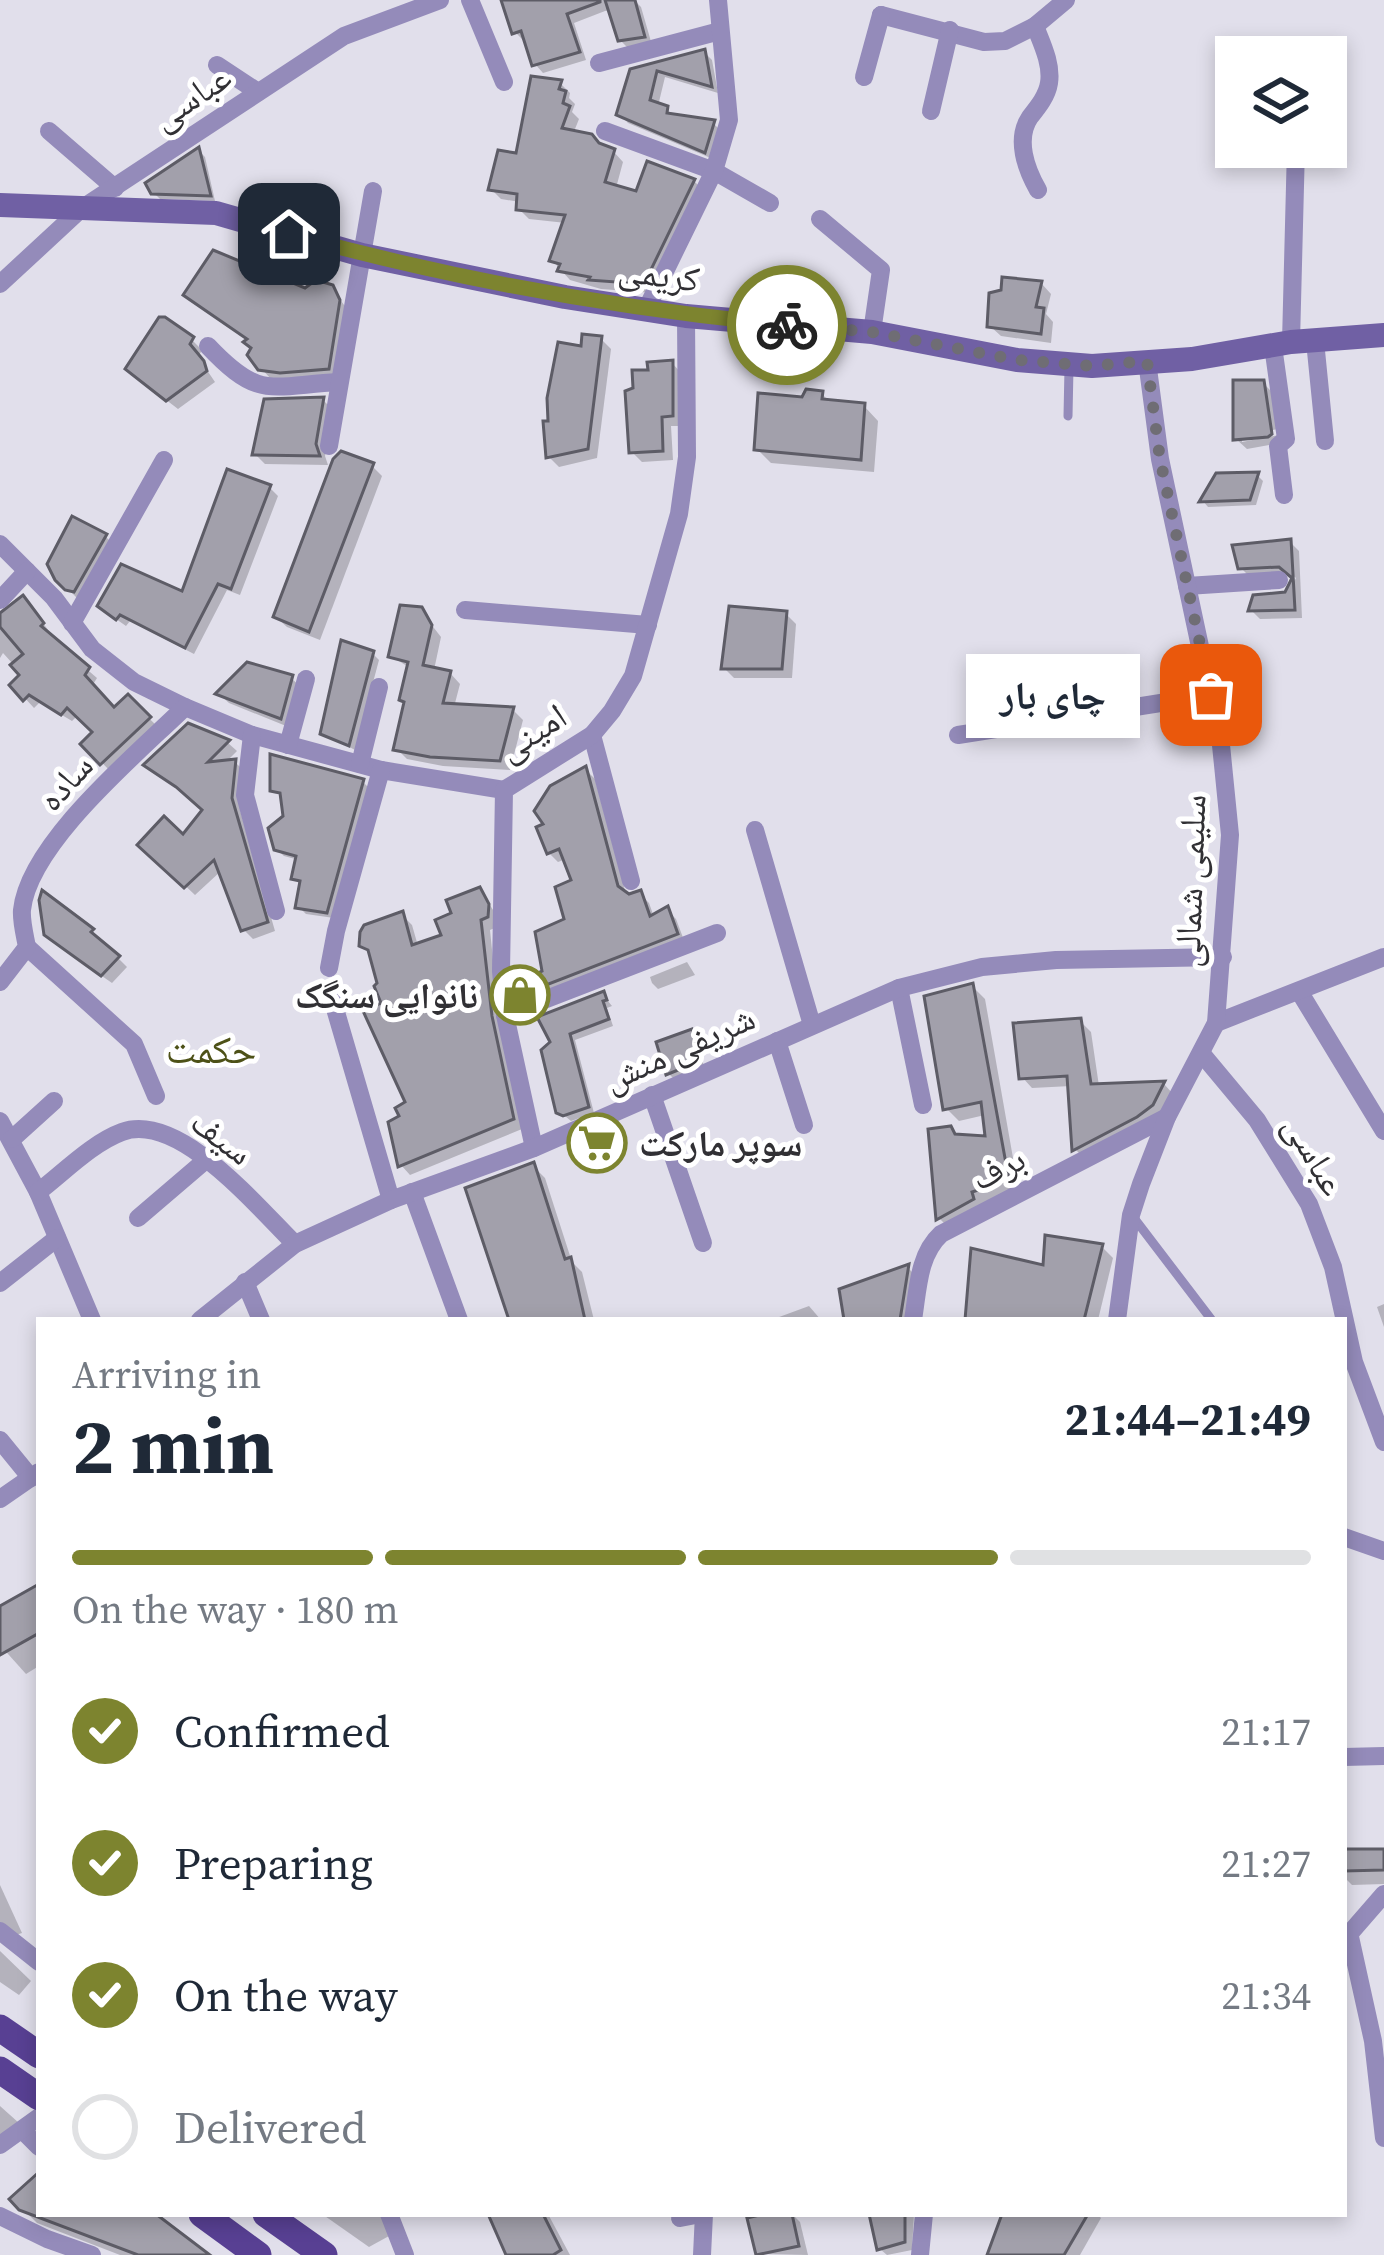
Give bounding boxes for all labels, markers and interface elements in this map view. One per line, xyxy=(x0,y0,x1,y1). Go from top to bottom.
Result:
map controls xyxy=(1215,36,1347,168)
button: layers xyxy=(1215,36,1347,168)
street label: عباسی xyxy=(142,53,240,141)
pin xyxy=(238,183,340,285)
icon: home xyxy=(256,201,322,267)
street label: کریمی xyxy=(615,244,703,304)
courier xyxy=(727,265,847,385)
icon: bike xyxy=(754,292,820,358)
pin xyxy=(1160,644,1262,746)
callout: چای بار xyxy=(965,653,1139,737)
icon: bag xyxy=(1178,662,1244,728)
text: چای بار xyxy=(1000,669,1106,722)
street label: امینی xyxy=(488,692,576,772)
street label: ساده xyxy=(26,742,104,822)
street label: سلیمی شمالی xyxy=(1162,793,1218,969)
shop icon: نانوایی سنگک xyxy=(489,964,551,1026)
place label: نانوایی سنگک xyxy=(295,971,478,1020)
street label: شریفی منش xyxy=(595,993,763,1103)
district label: حکمت xyxy=(166,1023,256,1076)
street label: سیف xyxy=(181,1098,263,1176)
street label: عباسی xyxy=(1272,1105,1358,1205)
supermarket icon: سوپر مارکت xyxy=(566,1112,628,1174)
place label: سوپر مارکت xyxy=(639,1119,802,1168)
street label: برف xyxy=(962,1134,1034,1202)
text: Arriving in xyxy=(72,1348,261,1401)
text: 21:44–21:49 xyxy=(1065,1388,1311,1450)
text: 2 min xyxy=(72,1392,274,1499)
text: On the way · 180 m xyxy=(72,1583,399,1636)
icon: check xyxy=(72,1698,138,1764)
text: Confirmed xyxy=(174,1700,390,1762)
text: 21:17 xyxy=(1221,1705,1311,1758)
icon: check xyxy=(72,1830,138,1896)
text: Preparing xyxy=(174,1832,373,1894)
text: 21:27 xyxy=(1221,1837,1311,1890)
icon: check xyxy=(72,1962,138,2028)
text: On the way xyxy=(174,1964,398,2026)
text: 21:34 xyxy=(1221,1969,1311,2022)
text: Delivered xyxy=(174,2096,366,2158)

